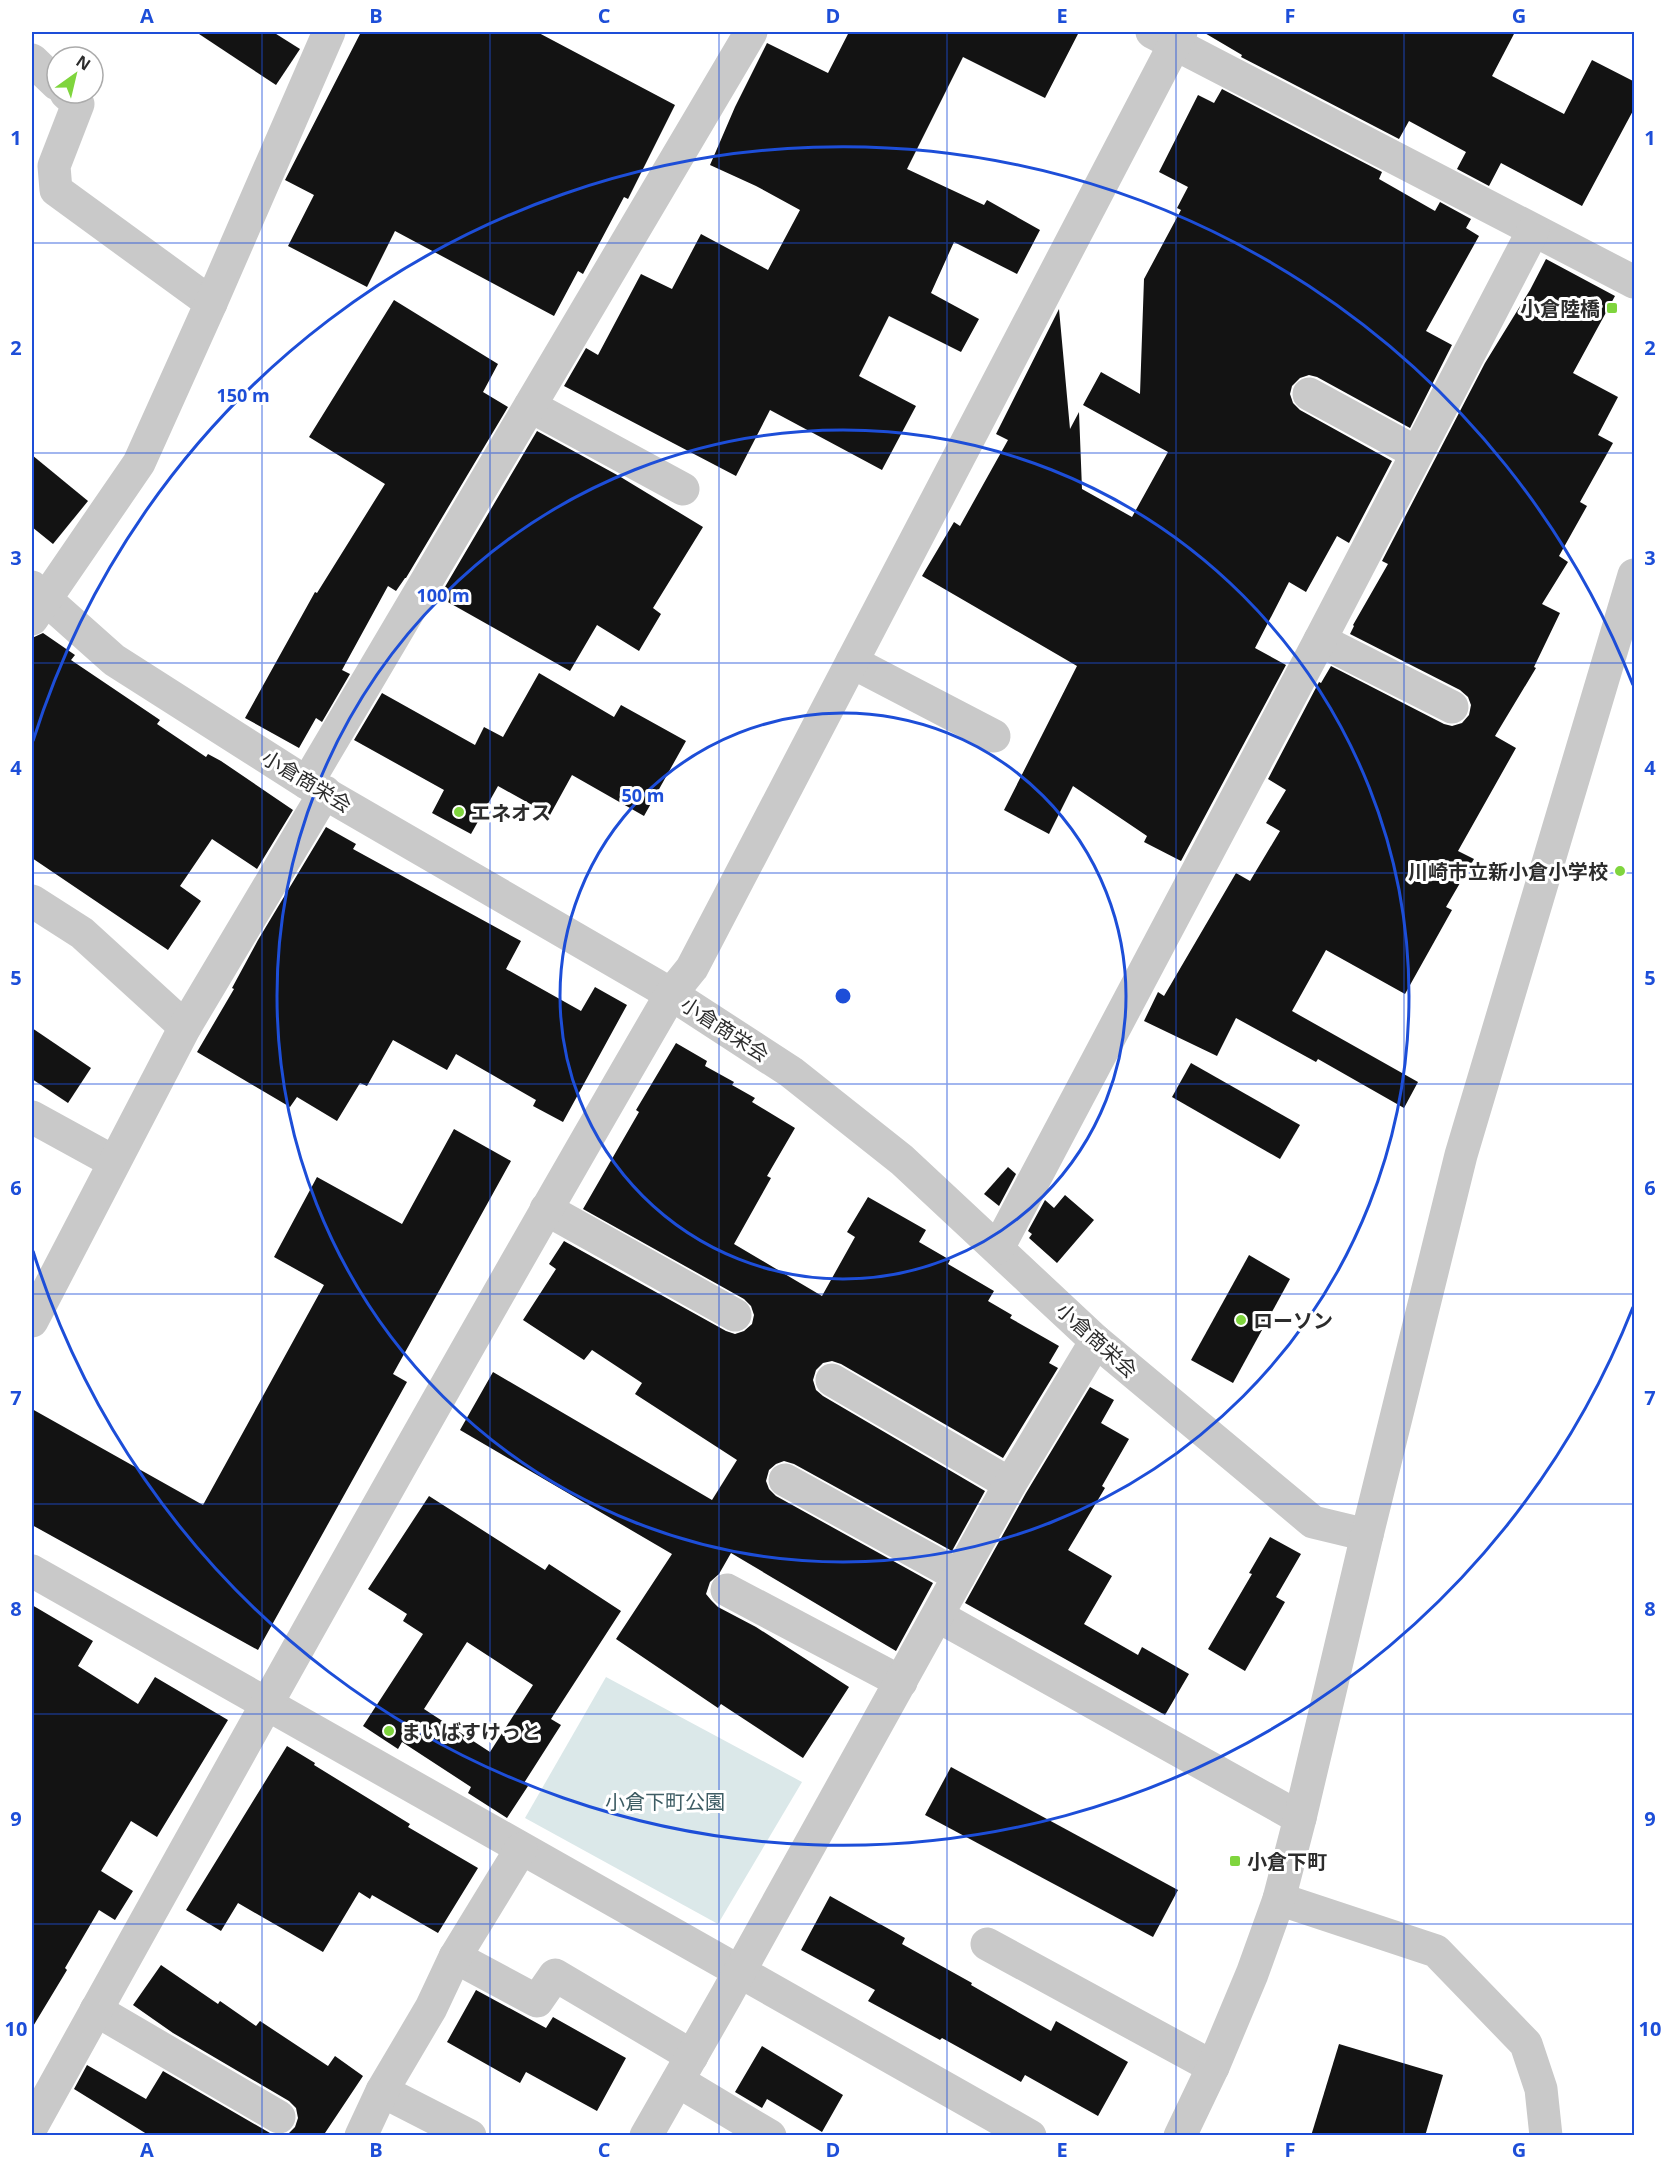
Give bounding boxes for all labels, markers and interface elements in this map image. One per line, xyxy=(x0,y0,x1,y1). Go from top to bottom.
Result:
text: A xyxy=(140,2,154,29)
text: B xyxy=(369,2,383,29)
text: C xyxy=(598,2,611,29)
text: D xyxy=(826,2,840,29)
text: E xyxy=(1056,2,1068,29)
text: F xyxy=(1285,2,1295,29)
text: G xyxy=(1512,2,1526,29)
north arrow xyxy=(45,45,105,105)
text: N xyxy=(72,50,95,75)
text: 1 xyxy=(10,124,22,151)
text: 1 xyxy=(1644,124,1656,151)
place label: 小倉陸橋 xyxy=(1520,295,1600,322)
marker: 小倉陸橋 xyxy=(1605,301,1619,315)
text: 2 xyxy=(10,334,22,361)
text: 2 xyxy=(1644,334,1656,361)
text: 150 m xyxy=(216,383,270,407)
text: 3 xyxy=(10,544,22,571)
text: 3 xyxy=(1644,544,1656,571)
text: 100 m xyxy=(416,583,470,607)
street label: 小倉商栄会 xyxy=(257,744,357,818)
text: 4 xyxy=(10,754,22,781)
text: 4 xyxy=(1644,754,1656,781)
text: 50 m xyxy=(622,783,664,807)
place label: エネオス xyxy=(471,799,551,826)
marker: エネオス xyxy=(452,805,466,819)
place label: 川崎市立新小倉小学校 xyxy=(1408,858,1608,885)
marker: 川崎市立新小倉小学校 xyxy=(1613,864,1627,878)
text: 5 xyxy=(10,964,22,991)
text: 5 xyxy=(1644,964,1656,991)
centre of rings xyxy=(833,986,853,1006)
street label: 小倉商栄会 xyxy=(676,990,774,1068)
text: 6 xyxy=(10,1174,22,1201)
text: 6 xyxy=(1644,1174,1656,1201)
street label: 小倉商栄会 xyxy=(1051,1297,1143,1383)
place label: ローソン xyxy=(1253,1307,1333,1334)
marker: ローソン xyxy=(1234,1313,1248,1327)
text: 7 xyxy=(10,1384,22,1411)
text: 7 xyxy=(1644,1384,1656,1411)
text: 8 xyxy=(10,1595,22,1622)
text: 8 xyxy=(1644,1595,1656,1622)
place label: まいばすけっと xyxy=(401,1718,541,1745)
marker: まいばすけっと xyxy=(382,1724,396,1738)
park label: 小倉下町公園 xyxy=(605,1788,725,1815)
text: 9 xyxy=(10,1805,22,1832)
text: 9 xyxy=(1644,1805,1656,1832)
place label: 小倉下町 xyxy=(1247,1848,1327,1875)
marker: 小倉下町 xyxy=(1228,1854,1242,1868)
text: 10 xyxy=(5,2015,27,2042)
text: 10 xyxy=(1639,2015,1661,2042)
text: A xyxy=(140,2136,154,2163)
text: B xyxy=(369,2136,383,2163)
text: C xyxy=(598,2136,611,2163)
text: D xyxy=(826,2136,840,2163)
text: E xyxy=(1056,2136,1068,2163)
text: F xyxy=(1285,2136,1295,2163)
text: G xyxy=(1512,2136,1526,2163)

